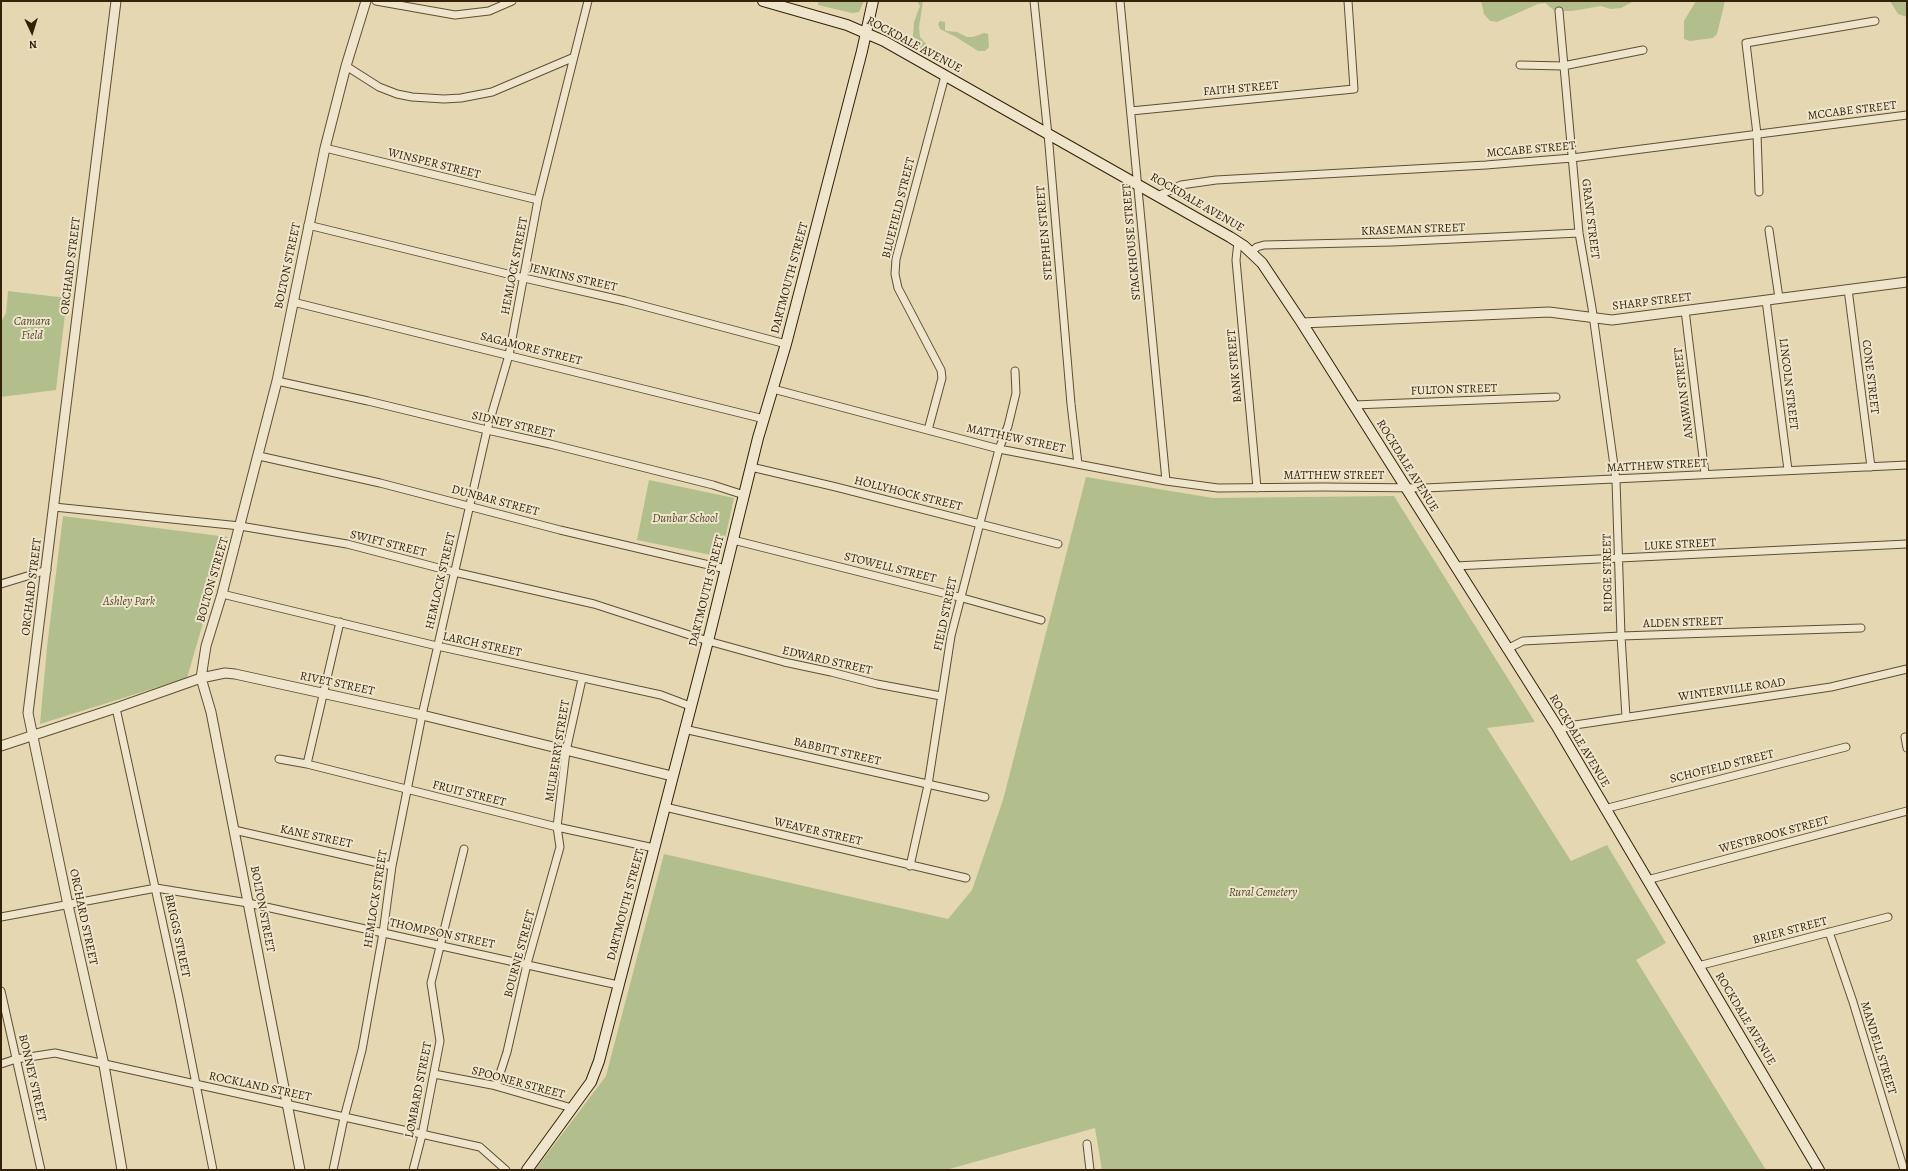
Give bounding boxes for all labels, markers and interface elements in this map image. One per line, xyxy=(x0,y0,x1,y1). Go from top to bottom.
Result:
north arrow xyxy=(12,12,52,52)
street label: ROCKDALE AVENUE xyxy=(864,14,964,76)
text: N xyxy=(28,37,37,52)
street label: FAITH STREET xyxy=(1203,79,1279,99)
street label: MCCABE STREET xyxy=(1807,98,1897,124)
street label: MCCABE STREET xyxy=(1486,139,1576,161)
street label: WINSPER STREET xyxy=(386,146,482,182)
street label: BLUEFIELD STREET xyxy=(879,156,919,260)
street label: ROCKDALE AVENUE xyxy=(1147,170,1247,236)
street label: GRANT STREET xyxy=(1578,178,1602,260)
street label: STACKHOUSE STREET xyxy=(1120,183,1144,301)
street label: STEPHEN STREET xyxy=(1034,185,1056,281)
street label: ORCHARD STREET xyxy=(58,216,84,316)
street label: HEMLOCK STREET xyxy=(498,216,532,316)
street label: DARTMOUTH STREET xyxy=(768,221,812,335)
street label: KRASEMAN STREET xyxy=(1361,221,1465,239)
street label: BOLTON STREET xyxy=(272,222,304,310)
street label: JENKINS STREET xyxy=(528,261,618,295)
street label: SHARP STREET xyxy=(1612,290,1692,314)
park label: Camara Field xyxy=(14,315,50,343)
street label: SAGAMORE STREET xyxy=(479,329,583,369)
street label: BANK STREET xyxy=(1225,329,1245,403)
street label: LINCOLN STREET xyxy=(1775,337,1801,431)
street label: CONE STREET xyxy=(1858,339,1882,415)
street label: ANAWAN STREET xyxy=(1671,347,1697,439)
street label: FULTON STREET xyxy=(1410,381,1498,399)
street label: SIDNEY STREET xyxy=(470,409,556,441)
street label: ROCKDALE AVENUE xyxy=(1373,417,1441,515)
street label: MATTHEW STREET xyxy=(965,421,1067,457)
street label: MATTHEW STREET xyxy=(1606,456,1708,476)
street label: MATTHEW STREET xyxy=(1284,469,1384,483)
street label: HOLLYHOCK STREET xyxy=(852,474,964,514)
street label: DUNBAR STREET xyxy=(450,482,540,520)
park label: Dunbar School xyxy=(652,512,718,526)
street label: SWIFT STREET xyxy=(348,528,428,560)
street label: HEMLOCK STREET xyxy=(423,531,459,631)
street label: DARTMOUTH STREET xyxy=(686,534,728,648)
street label: RIDGE STREET xyxy=(1600,534,1616,612)
street label: BOLTON STREET xyxy=(194,536,232,624)
street label: LUKE STREET xyxy=(1644,536,1716,554)
street label: ORCHARD STREET xyxy=(19,537,45,637)
street label: STOWELL STREET xyxy=(843,550,937,586)
street label: FIELD STREET xyxy=(931,576,961,652)
park label: Ashley Park xyxy=(103,595,155,609)
street label: ALDEN STREET xyxy=(1643,614,1723,632)
street label: LARCH STREET xyxy=(441,630,523,660)
street label: EDWARD STREET xyxy=(781,644,873,678)
street label: RIVET STREET xyxy=(298,669,376,699)
street label: WINTERVILLE ROAD xyxy=(1677,675,1787,705)
street label: ROCKDALE AVENUE xyxy=(1546,692,1612,790)
street label: MULBERRY STREET xyxy=(543,699,573,803)
street label: BABBITT STREET xyxy=(792,735,882,769)
street label: SCHOFIELD STREET xyxy=(1669,747,1775,787)
street label: FRUIT STREET xyxy=(431,778,507,810)
street label: WESTBROOK STREET xyxy=(1718,813,1830,857)
street label: WEAVER STREET xyxy=(773,815,863,849)
street label: KANE STREET xyxy=(279,822,353,852)
street label: DARTMOUTH STREET xyxy=(604,848,648,962)
street label: HEMLOCK STREET xyxy=(361,849,391,949)
street label: BOLTON STREET xyxy=(247,865,277,953)
street label: ORCHARD STREET xyxy=(66,868,100,966)
park label: Rural Cemetery xyxy=(1229,886,1297,900)
street label: BRIGGS STREET xyxy=(161,893,193,979)
street label: BOURNE STREET xyxy=(501,909,539,999)
street label: BRIER STREET xyxy=(1751,914,1829,948)
street label: THOMPSON STREET xyxy=(388,916,496,952)
street label: ROCKDALE AVENUE xyxy=(1712,970,1778,1068)
street label: MANDELL STREET xyxy=(1857,1000,1899,1096)
street label: BONNEY STREET xyxy=(15,1033,49,1123)
street label: LOMBARD STREET xyxy=(403,1041,435,1139)
street label: SPOONER STREET xyxy=(470,1064,566,1102)
street label: ROCKLAND STREET xyxy=(207,1069,313,1105)

